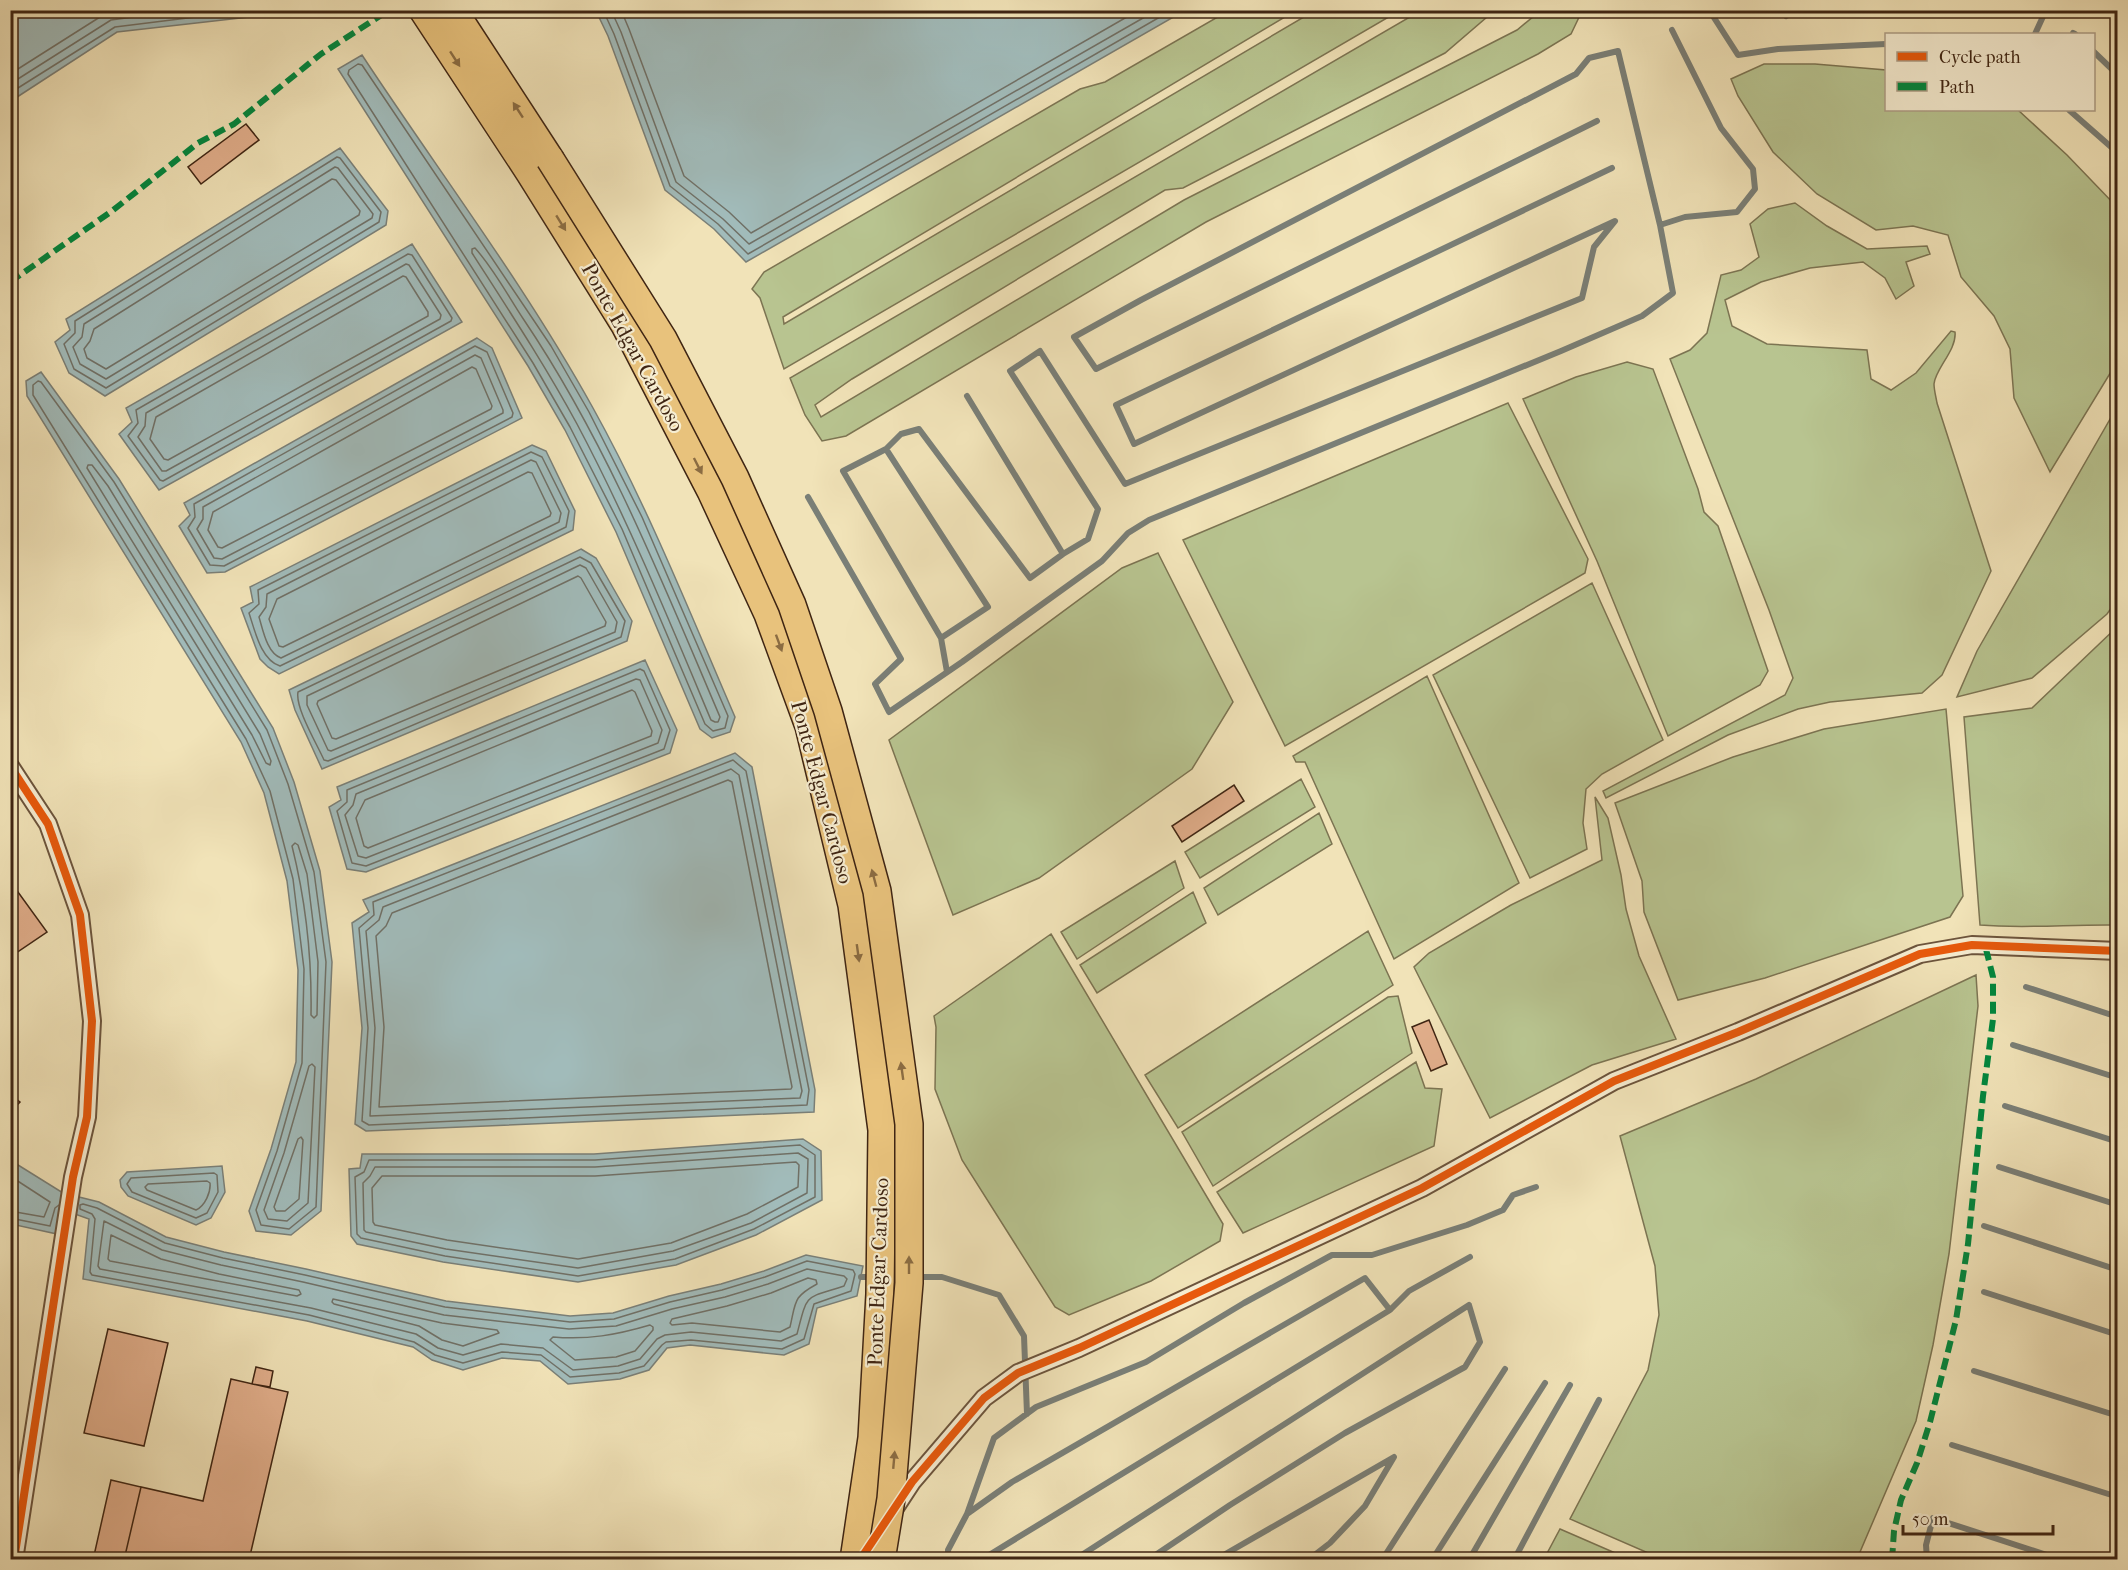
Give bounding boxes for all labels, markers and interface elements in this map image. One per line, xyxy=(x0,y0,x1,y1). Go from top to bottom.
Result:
legend xyxy=(1885,33,2095,111)
text: Cycle path xyxy=(1939,47,2020,68)
one-way arrow xyxy=(449,51,461,67)
text: Path xyxy=(1939,77,1975,98)
one-way arrow xyxy=(513,102,524,118)
one-way arrow xyxy=(556,215,567,231)
street label: Ponte Edgar Cardoso xyxy=(577,259,689,435)
one-way arrow xyxy=(693,457,703,474)
one-way arrow xyxy=(774,634,784,652)
street label: Ponte Edgar Cardoso xyxy=(786,698,858,886)
one-way arrow xyxy=(868,869,878,887)
one-way arrow xyxy=(854,944,863,963)
one-way arrow xyxy=(897,1061,906,1080)
street label: Ponte Edgar Cardoso xyxy=(863,1177,893,1367)
one-way arrow xyxy=(904,1256,914,1275)
one-way arrow xyxy=(889,1450,899,1469)
scale bar xyxy=(1903,1498,2053,1536)
text: 50 m xyxy=(1912,1509,1949,1530)

